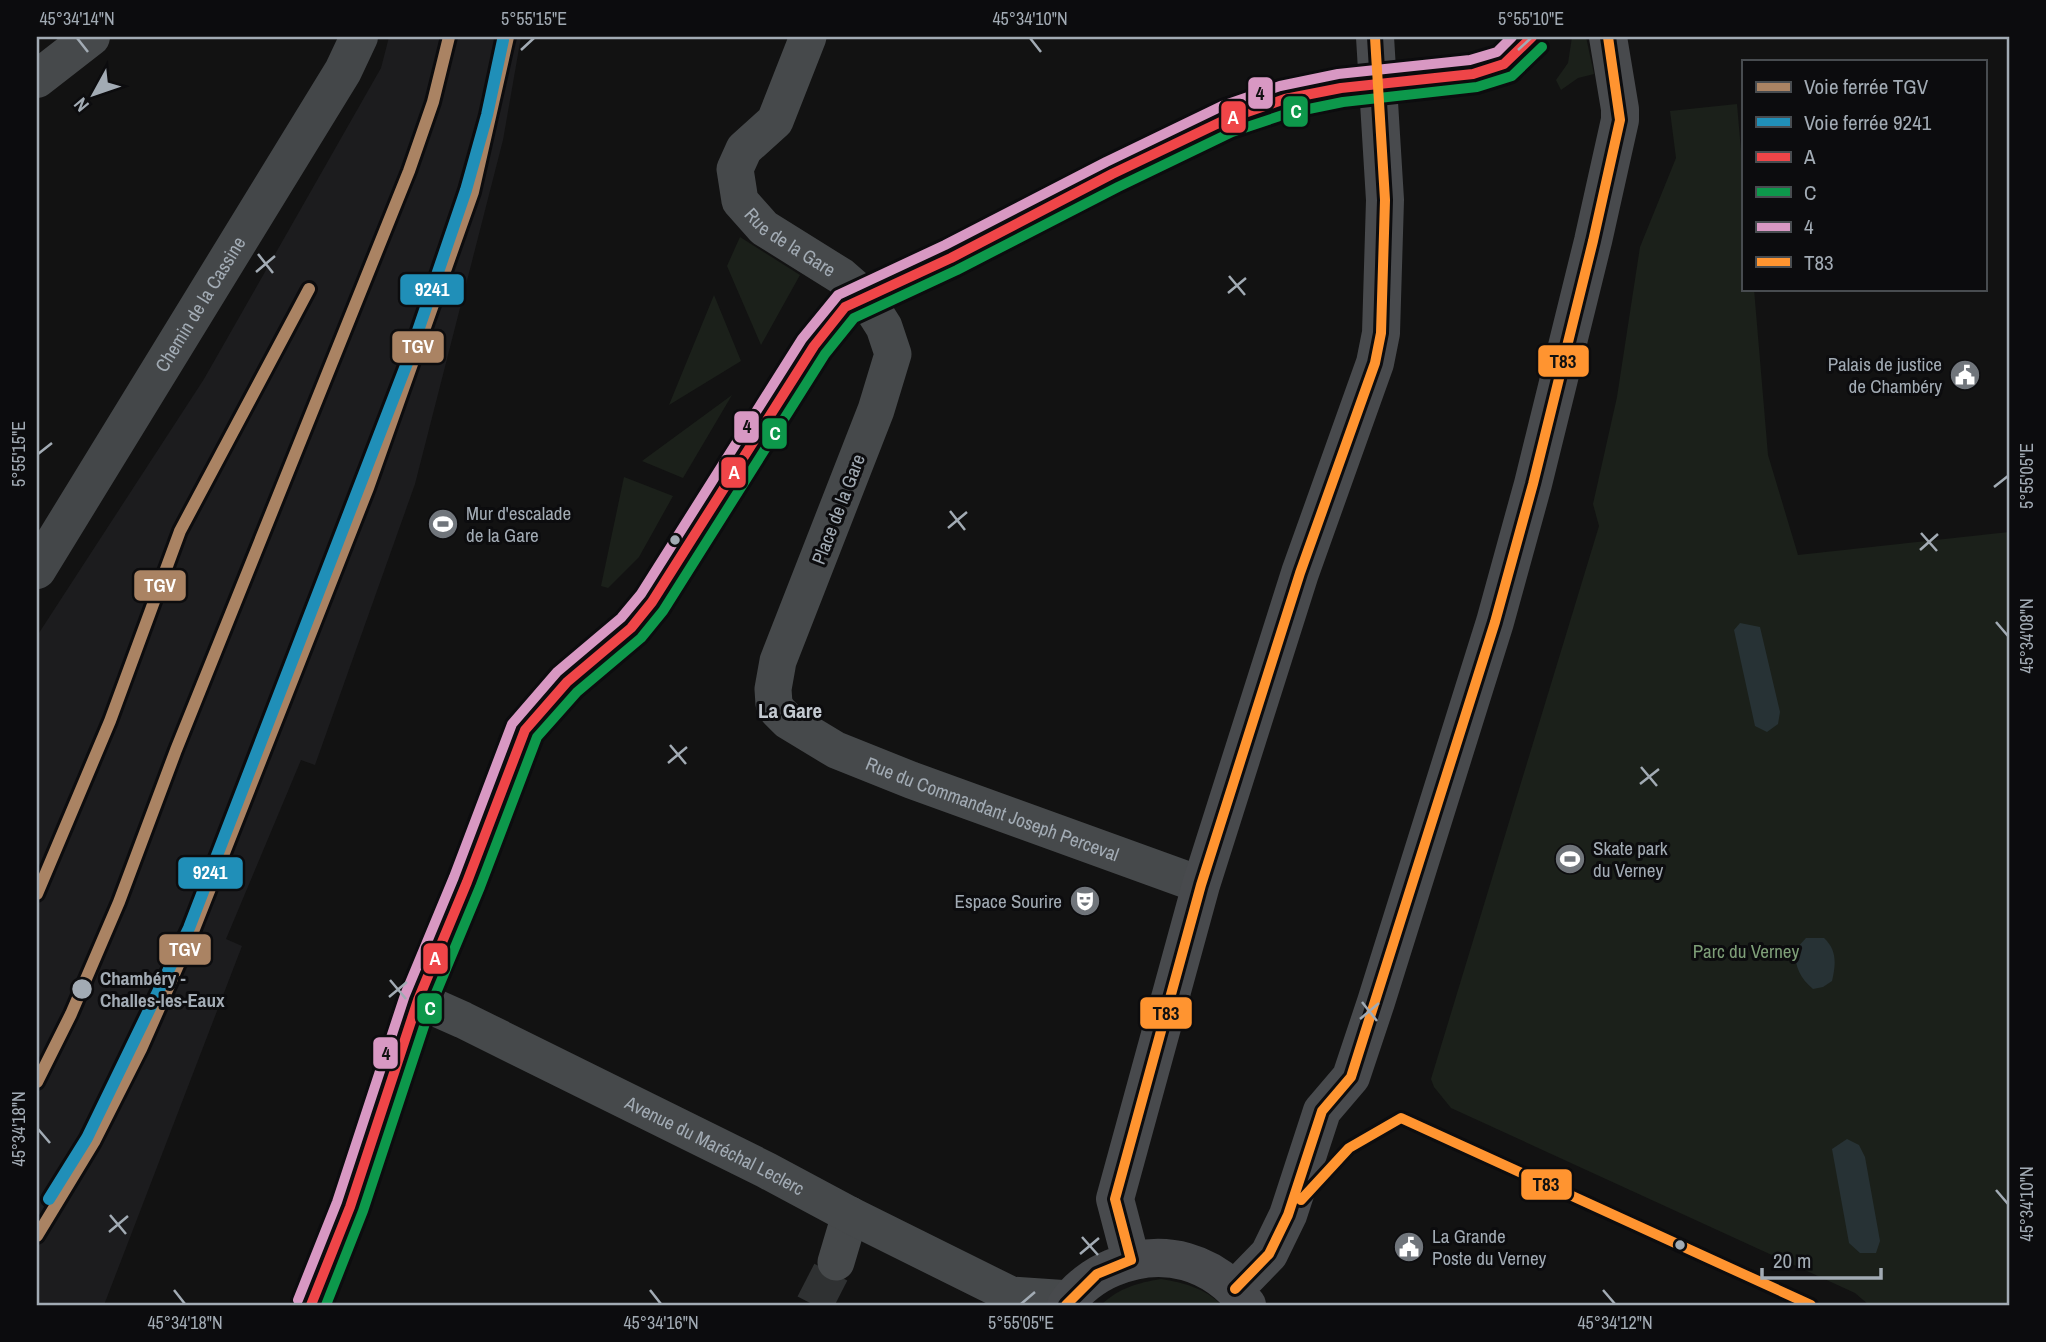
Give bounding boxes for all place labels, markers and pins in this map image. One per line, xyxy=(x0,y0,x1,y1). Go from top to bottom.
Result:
place label: Palais de justice de Chambéry xyxy=(1828,351,1942,399)
public building icon: Palais de justice de Chambéry xyxy=(1948,358,1982,392)
place label: Mur d'escalade de la Gare xyxy=(466,500,571,548)
sports icon: Mur d'escalade de la Gare xyxy=(426,507,460,541)
unlabelled marker xyxy=(668,533,682,547)
place label: Skate park du Verney xyxy=(1593,835,1668,883)
sports icon: Skate park du Verney xyxy=(1553,842,1587,876)
theatre icon: Espace Sourire xyxy=(1068,884,1102,918)
place label: Espace Sourire xyxy=(955,888,1062,914)
place label: Chambéry - Challes-les-Eaux xyxy=(100,965,225,1013)
marker: Chambéry - Challes-les-Eaux xyxy=(70,977,94,1001)
place label: La Grande Poste du Verney xyxy=(1432,1223,1547,1271)
public building icon: La Grande Poste du Verney xyxy=(1392,1230,1426,1264)
unlabelled marker xyxy=(1673,1238,1687,1252)

